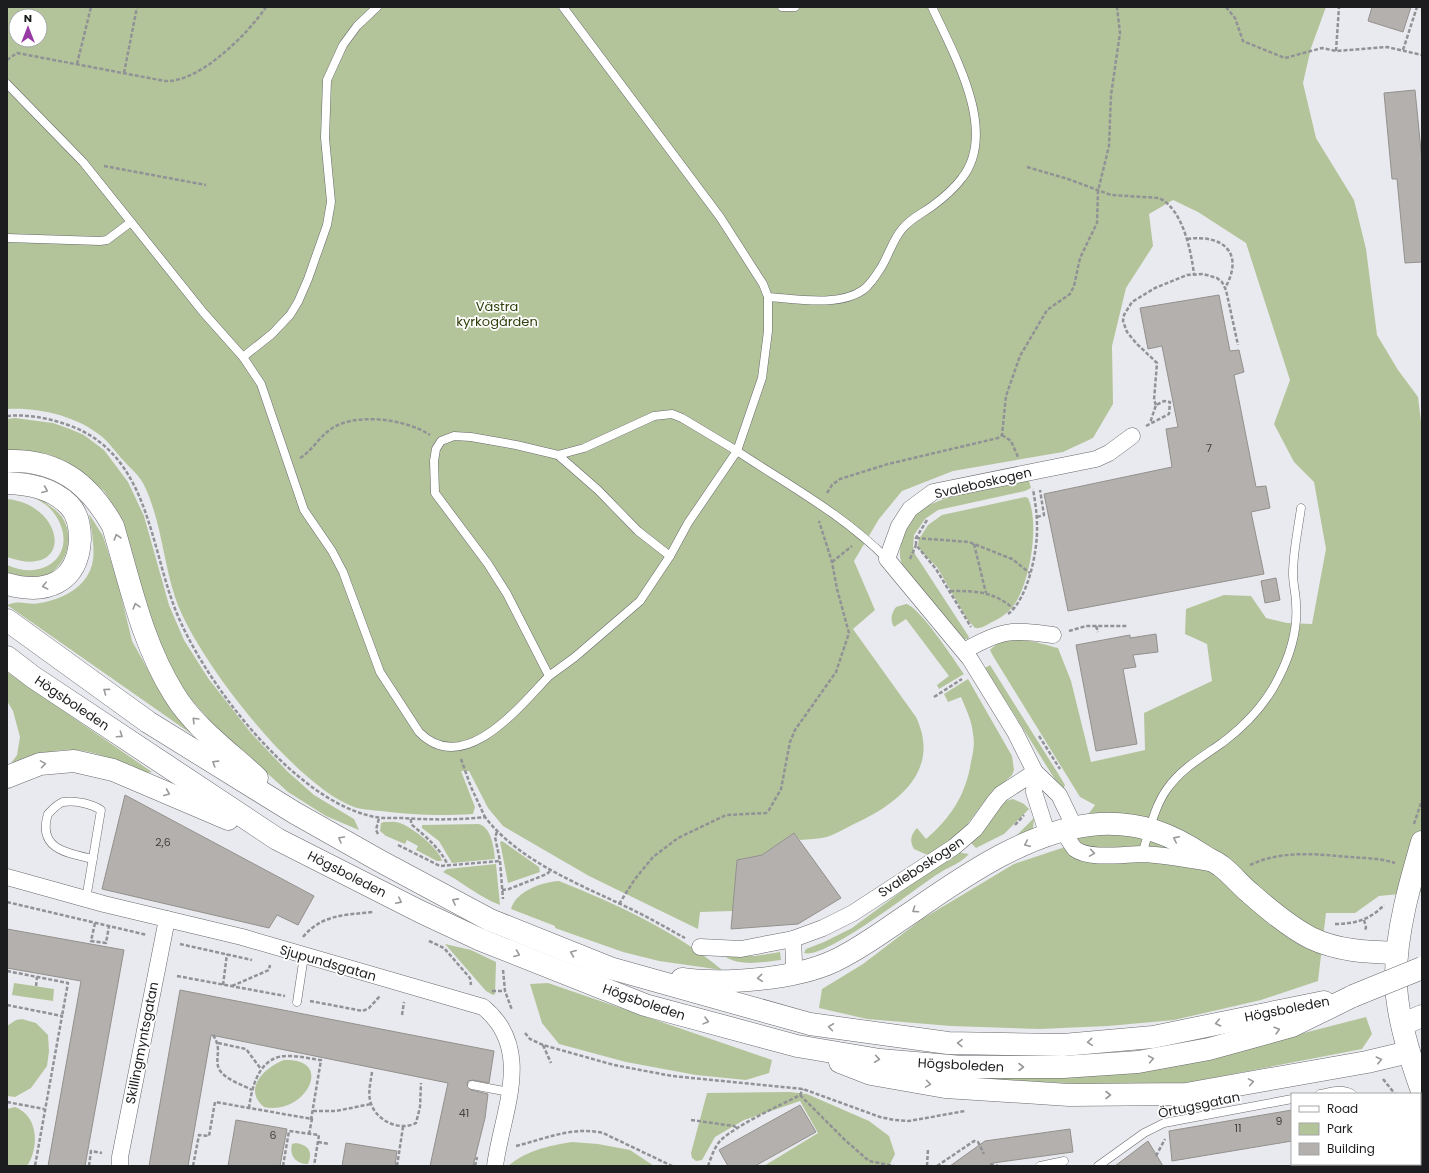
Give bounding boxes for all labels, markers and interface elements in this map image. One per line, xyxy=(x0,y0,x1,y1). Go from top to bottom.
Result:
north arrow xyxy=(8,8,48,48)
text: N xyxy=(24,10,32,26)
park label: Västra kyrkogården xyxy=(456,297,538,331)
house number: 7 xyxy=(1206,440,1212,456)
street label: Svaleboskogen xyxy=(933,463,1033,503)
one-way arrow xyxy=(41,485,48,493)
one-way arrow xyxy=(113,534,122,541)
one-way arrow xyxy=(42,582,48,590)
one-way arrow xyxy=(132,602,141,609)
street label: Högsboleden xyxy=(31,671,113,735)
one-way arrow xyxy=(104,689,111,696)
one-way arrow xyxy=(192,717,200,725)
one-way arrow xyxy=(116,730,123,738)
one-way arrow xyxy=(40,760,46,769)
one-way arrow xyxy=(212,760,219,768)
one-way arrow xyxy=(163,788,171,796)
street label: Svaleboskogen xyxy=(874,832,968,902)
house number: 2,6 xyxy=(155,834,171,850)
one-way arrow xyxy=(1173,836,1180,844)
one-way arrow xyxy=(338,837,345,844)
one-way arrow xyxy=(1023,839,1031,847)
street label: Högsboleden xyxy=(304,846,390,902)
one-way arrow xyxy=(1089,848,1095,857)
one-way arrow xyxy=(395,896,403,904)
one-way arrow xyxy=(452,899,459,906)
one-way arrow xyxy=(912,905,919,913)
street label: Sjupundsgatan xyxy=(278,940,378,986)
one-way arrow xyxy=(513,949,521,957)
one-way arrow xyxy=(570,950,577,958)
one-way arrow xyxy=(757,973,763,982)
street label: Högsboleden xyxy=(600,979,688,1025)
street label: Skillingmyntsgatan xyxy=(121,980,163,1106)
street label: Högsboleden xyxy=(1243,991,1331,1027)
one-way arrow xyxy=(702,1016,709,1025)
one-way arrow xyxy=(1215,1018,1222,1027)
one-way arrow xyxy=(828,1022,834,1031)
one-way arrow xyxy=(1273,1026,1280,1035)
one-way arrow xyxy=(1087,1038,1093,1047)
one-way arrow xyxy=(957,1039,963,1047)
street label: Högsboleden xyxy=(917,1053,1005,1077)
one-way arrow xyxy=(874,1054,880,1063)
one-way arrow xyxy=(1147,1056,1154,1064)
one-way arrow xyxy=(1376,1056,1382,1064)
one-way arrow xyxy=(1018,1063,1024,1071)
one-way arrow xyxy=(925,1079,931,1088)
one-way arrow xyxy=(1248,1079,1254,1087)
street label: Örtugsgatan xyxy=(1156,1087,1242,1123)
one-way arrow xyxy=(1105,1091,1111,1099)
legend xyxy=(1291,1093,1421,1165)
text: Road xyxy=(1327,1100,1358,1117)
house number: 41 xyxy=(459,1105,469,1121)
house number: 9 xyxy=(1276,1113,1283,1129)
house number: 11 xyxy=(1234,1120,1242,1136)
text: Park xyxy=(1327,1120,1354,1137)
house number: 6 xyxy=(270,1127,277,1143)
text: Building xyxy=(1327,1140,1375,1157)

